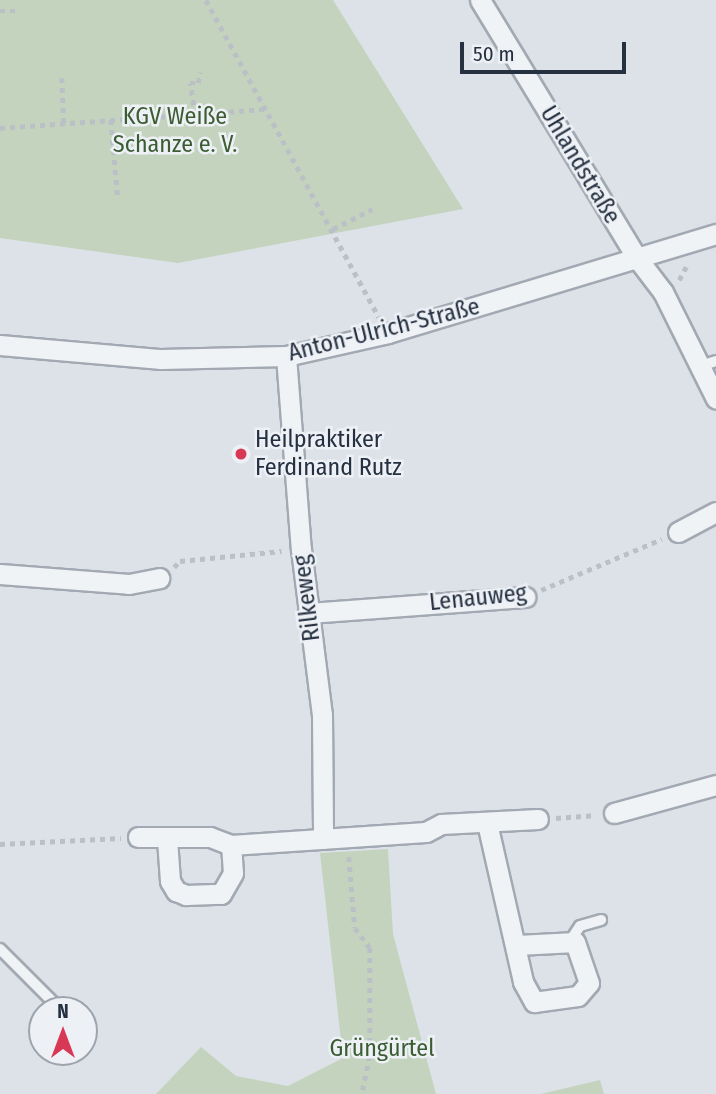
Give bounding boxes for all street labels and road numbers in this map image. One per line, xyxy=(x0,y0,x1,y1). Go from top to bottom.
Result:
street label: Uhlandstraße xyxy=(534,101,626,229)
street label: Anton-Ulrich-Straße xyxy=(285,292,483,368)
street label: Rilkeweg xyxy=(287,553,327,643)
street label: Lenauweg xyxy=(428,579,528,617)

